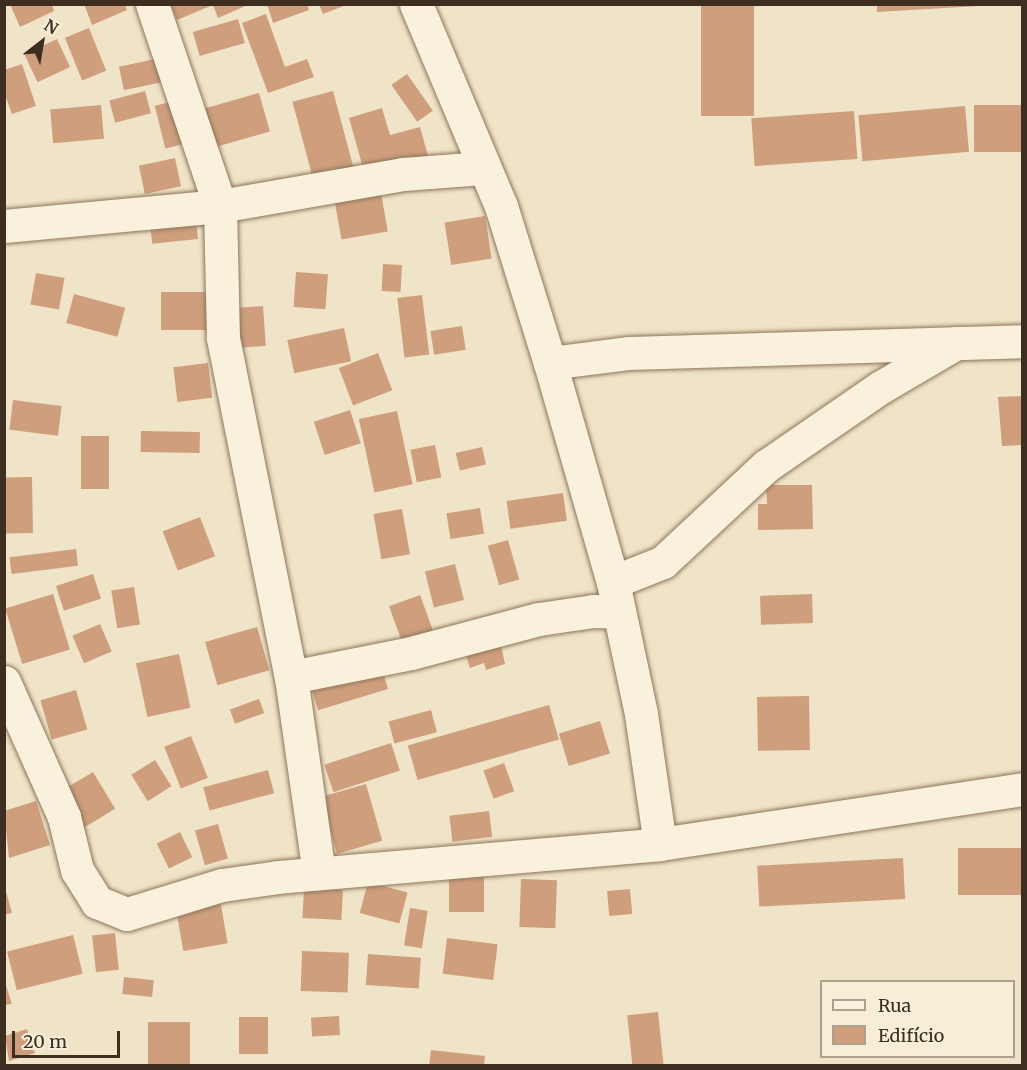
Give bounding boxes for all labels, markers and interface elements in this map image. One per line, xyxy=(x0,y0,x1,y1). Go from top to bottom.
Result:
north arrow xyxy=(12,12,72,72)
text: N xyxy=(41,15,62,38)
legend xyxy=(820,980,1015,1058)
text: Rua xyxy=(878,994,911,1017)
scale bar xyxy=(15,1019,123,1057)
text: Edifício xyxy=(878,1024,944,1047)
text: 20 m xyxy=(23,1030,67,1053)

